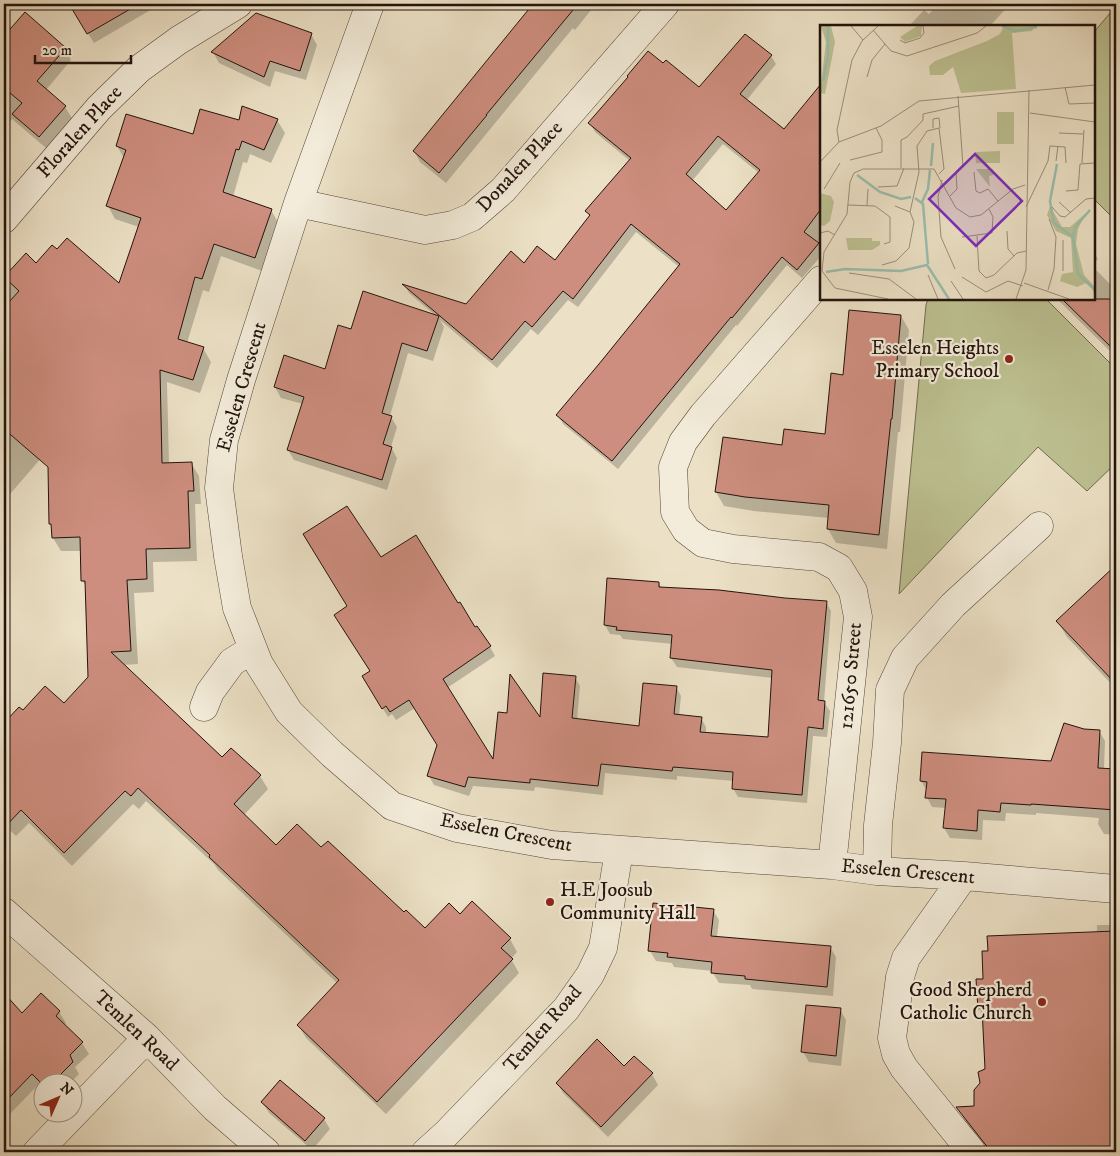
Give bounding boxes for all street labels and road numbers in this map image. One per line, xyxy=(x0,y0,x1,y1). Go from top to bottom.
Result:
street label: Floralen Place xyxy=(32,81,128,183)
street label: Donalen Place xyxy=(471,116,569,218)
street label: Esselen Crescent xyxy=(212,319,272,455)
street label: 121650 Street xyxy=(834,622,868,730)
street label: Esselen Crescent xyxy=(438,808,574,858)
street label: Esselen Crescent xyxy=(840,854,976,890)
street label: Temlen Road xyxy=(499,980,587,1078)
street label: Temlen Road xyxy=(88,985,184,1077)

